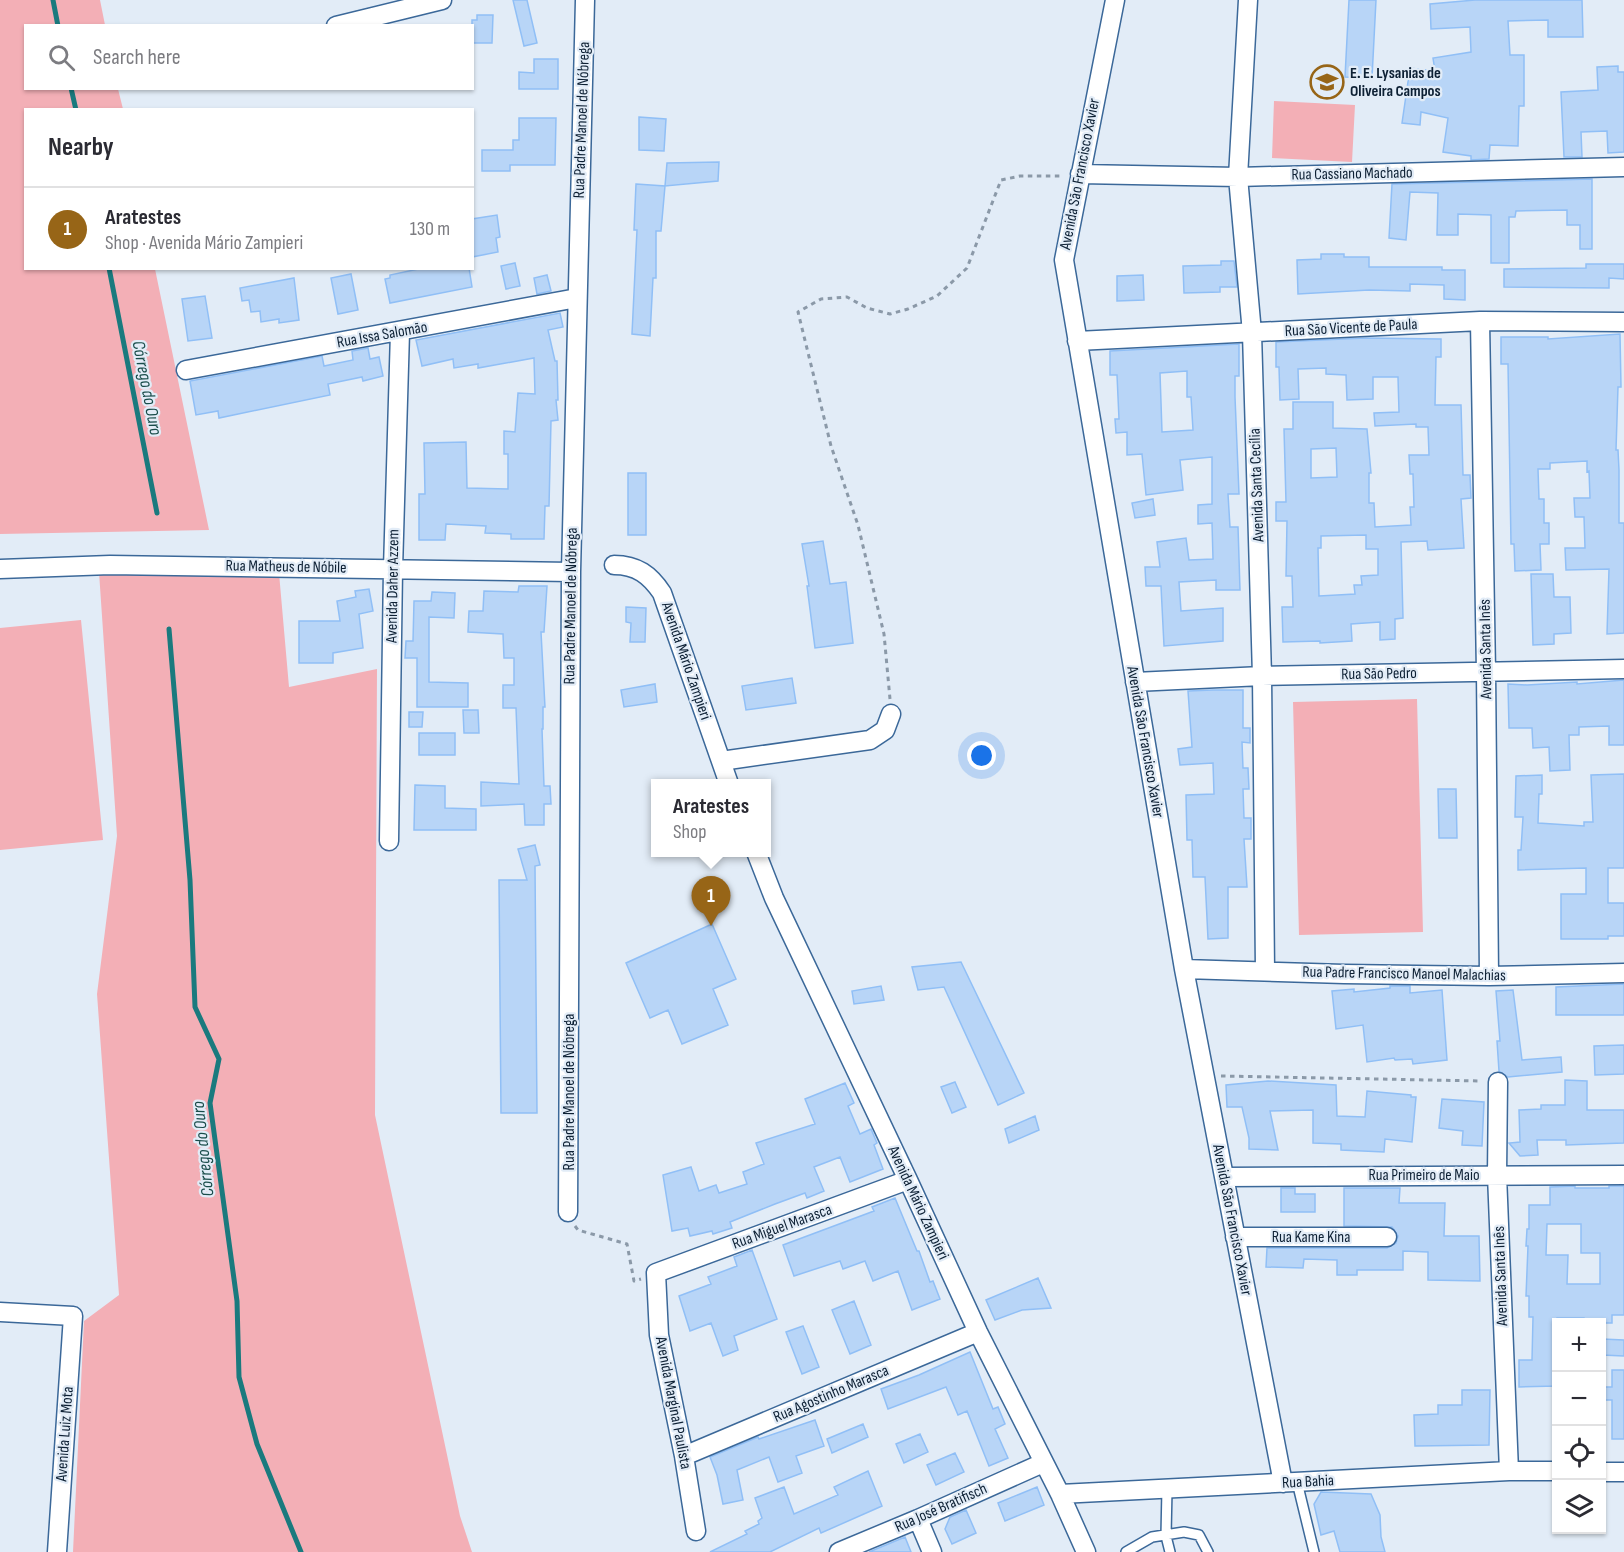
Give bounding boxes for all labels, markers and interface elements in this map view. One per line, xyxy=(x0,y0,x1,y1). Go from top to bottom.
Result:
search box xyxy=(24,24,474,90)
icon: search xyxy=(45,41,78,74)
street label: Rua Padre Manoel de Nóbrega xyxy=(570,41,594,199)
text: Search here xyxy=(93,44,180,71)
school or university icon: E. E. Lysanias de Oliveira Campos xyxy=(1309,64,1345,100)
place label: E. E. Lysanias de Oliveira Campos xyxy=(1350,64,1441,101)
street label: Avenida São Francisco Xavier xyxy=(1056,96,1104,252)
text: Nearby xyxy=(48,132,114,163)
street label: Rua Cassiano Machado xyxy=(1291,163,1413,185)
text: Aratestes xyxy=(105,204,181,231)
text: 1 xyxy=(64,217,71,241)
text: 130 m xyxy=(410,217,450,241)
text: Shop · Avenida Mário Zampieri xyxy=(105,231,303,255)
street label: Rua São Vicente de Paula xyxy=(1284,315,1418,341)
street label: Rua Issa Salomão xyxy=(335,318,429,352)
water label: Córrego do Ouro xyxy=(128,339,167,438)
street label: Avenida Santa Cecília xyxy=(1246,428,1269,543)
street label: Rua Padre Manoel de Nóbrega xyxy=(560,527,582,685)
street label: Avenida Daher Azzem xyxy=(382,529,403,644)
street label: Rua Matheus de Nóbile xyxy=(225,556,347,578)
street label: Avenida Mário Zampieri xyxy=(657,599,715,722)
street label: Avenida Santa Inês xyxy=(1476,599,1496,700)
street label: Avenida São Francisco Xavier xyxy=(1122,664,1168,820)
street label: Rua São Pedro xyxy=(1341,664,1417,684)
your location xyxy=(967,741,996,770)
popup xyxy=(651,779,771,857)
text: Aratestes xyxy=(673,793,749,820)
text: Shop xyxy=(673,820,707,844)
pin: 1 xyxy=(692,876,730,926)
street label: Rua Padre Francisco Manoel Malachias xyxy=(1302,963,1506,985)
street label: Rua Padre Manoel de Nóbrega xyxy=(560,1014,579,1170)
water label: Córrego do Ouro xyxy=(187,1100,218,1198)
street label: Avenida Mário Zampieri xyxy=(883,1142,953,1263)
street label: Avenida São Francisco Xavier xyxy=(1208,1142,1256,1298)
street label: Rua Primeiro de Maio xyxy=(1368,1166,1480,1185)
street label: Rua Miguel Marasca xyxy=(730,1200,834,1254)
street label: Avenida Santa Inês xyxy=(1490,1225,1512,1327)
street label: Rua Kame Kina xyxy=(1272,1228,1350,1247)
map controls xyxy=(1552,1318,1606,1534)
button: + xyxy=(1552,1318,1606,1372)
street label: Avenida Marginal Paulista xyxy=(651,1334,695,1471)
street label: Rua Agostinho Marasca xyxy=(770,1361,892,1427)
button: − xyxy=(1552,1372,1606,1426)
street label: Avenida Luiz Mota xyxy=(52,1386,78,1483)
button: locate xyxy=(1552,1426,1606,1480)
street label: Rua Bahia xyxy=(1281,1471,1335,1493)
street label: Rua José Bratifisch xyxy=(892,1479,990,1537)
button: layers xyxy=(1552,1480,1606,1534)

